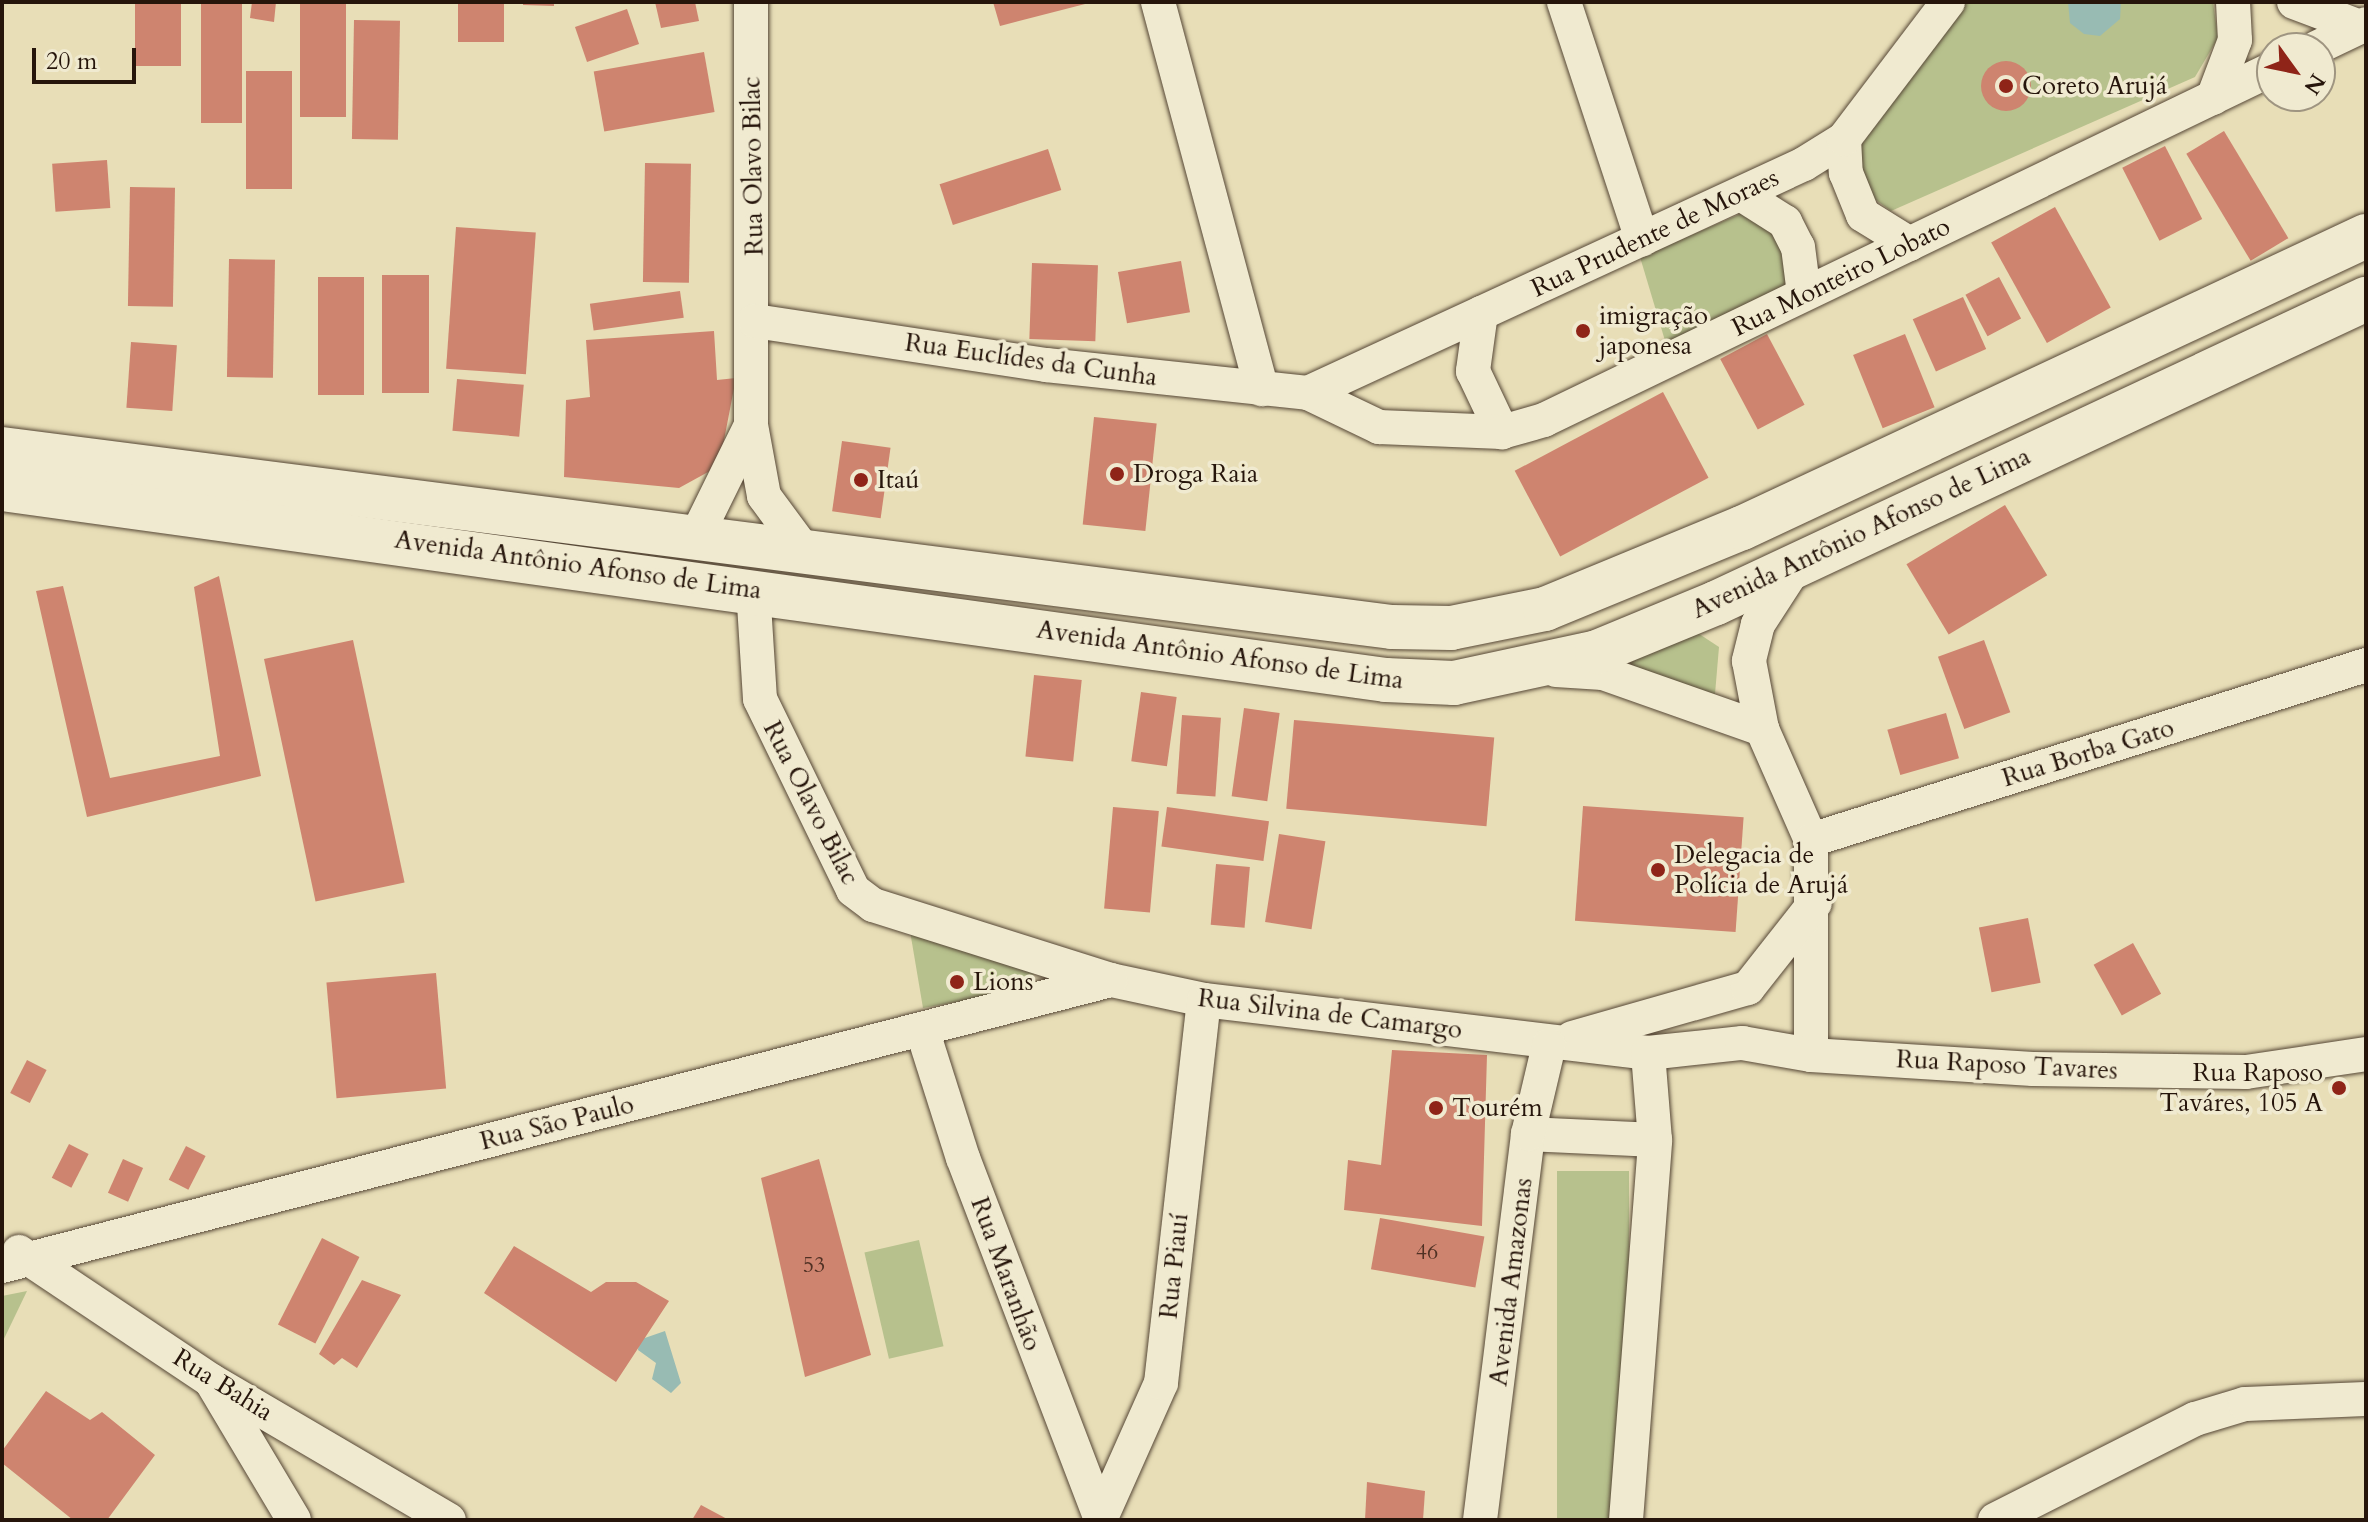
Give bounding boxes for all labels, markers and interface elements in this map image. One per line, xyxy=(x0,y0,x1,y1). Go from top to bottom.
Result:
scale bar xyxy=(36,32,140,82)
north arrow xyxy=(2256,32,2336,112)
text: 20 m xyxy=(46,45,97,78)
text: N xyxy=(2297,68,2332,100)
place label: Coreto Arujá xyxy=(2022,70,2167,102)
street label: Rua Olavo Bilac xyxy=(736,76,770,256)
marker: Coreto Arujá xyxy=(1997,77,2015,95)
street label: Rua Prudente de Moraes xyxy=(1526,162,1784,304)
street label: Rua Monteiro Lobato xyxy=(1727,211,1955,343)
place label: imigração japonesa xyxy=(1599,300,1708,362)
marker: imigração japonesa xyxy=(1574,322,1592,340)
street label: Rua Euclídes da Cunha xyxy=(903,327,1159,393)
street label: Avenida Antônio Afonso de Lima xyxy=(1687,441,2035,625)
place label: Droga Raia xyxy=(1133,458,1258,490)
place label: Itaú xyxy=(877,464,920,496)
marker: Droga Raia xyxy=(1108,465,1126,483)
marker: Itaú xyxy=(852,471,870,489)
street label: Avenida Antônio Afonso de Lima xyxy=(393,524,763,606)
street label: Avenida Antônio Afonso de Lima xyxy=(1035,614,1405,696)
street label: Rua Borba Gato xyxy=(1998,712,2178,794)
street label: Rua Olavo Bilac xyxy=(756,716,866,890)
place label: Delegacia de Polícia de Arujá xyxy=(1674,839,1848,900)
marker: Delegacia de Polícia de Arujá xyxy=(1649,861,1667,879)
place label: Lions xyxy=(973,966,1034,998)
marker: Lions xyxy=(948,973,966,991)
street label: Rua Silvina de Camargo xyxy=(1196,982,1464,1046)
street label: Rua Raposo Tavares xyxy=(1895,1044,2119,1086)
place label: Rua Raposo Taváres, 105 A xyxy=(2159,1057,2323,1118)
marker: Rua Raposo Taváres, 105 A xyxy=(2330,1079,2348,1097)
street label: Rua São Paulo xyxy=(477,1089,637,1157)
place label: Tourém xyxy=(1452,1092,1543,1124)
marker: Tourém xyxy=(1427,1099,1445,1117)
street label: Avenida Amazonas xyxy=(1483,1176,1539,1388)
street label: Rua Maranhão xyxy=(964,1193,1048,1355)
street label: Rua Piauí xyxy=(1153,1212,1195,1320)
house number: 46 xyxy=(1416,1240,1438,1266)
house number: 53 xyxy=(803,1253,825,1279)
street label: Rua Bahia xyxy=(167,1342,279,1428)

